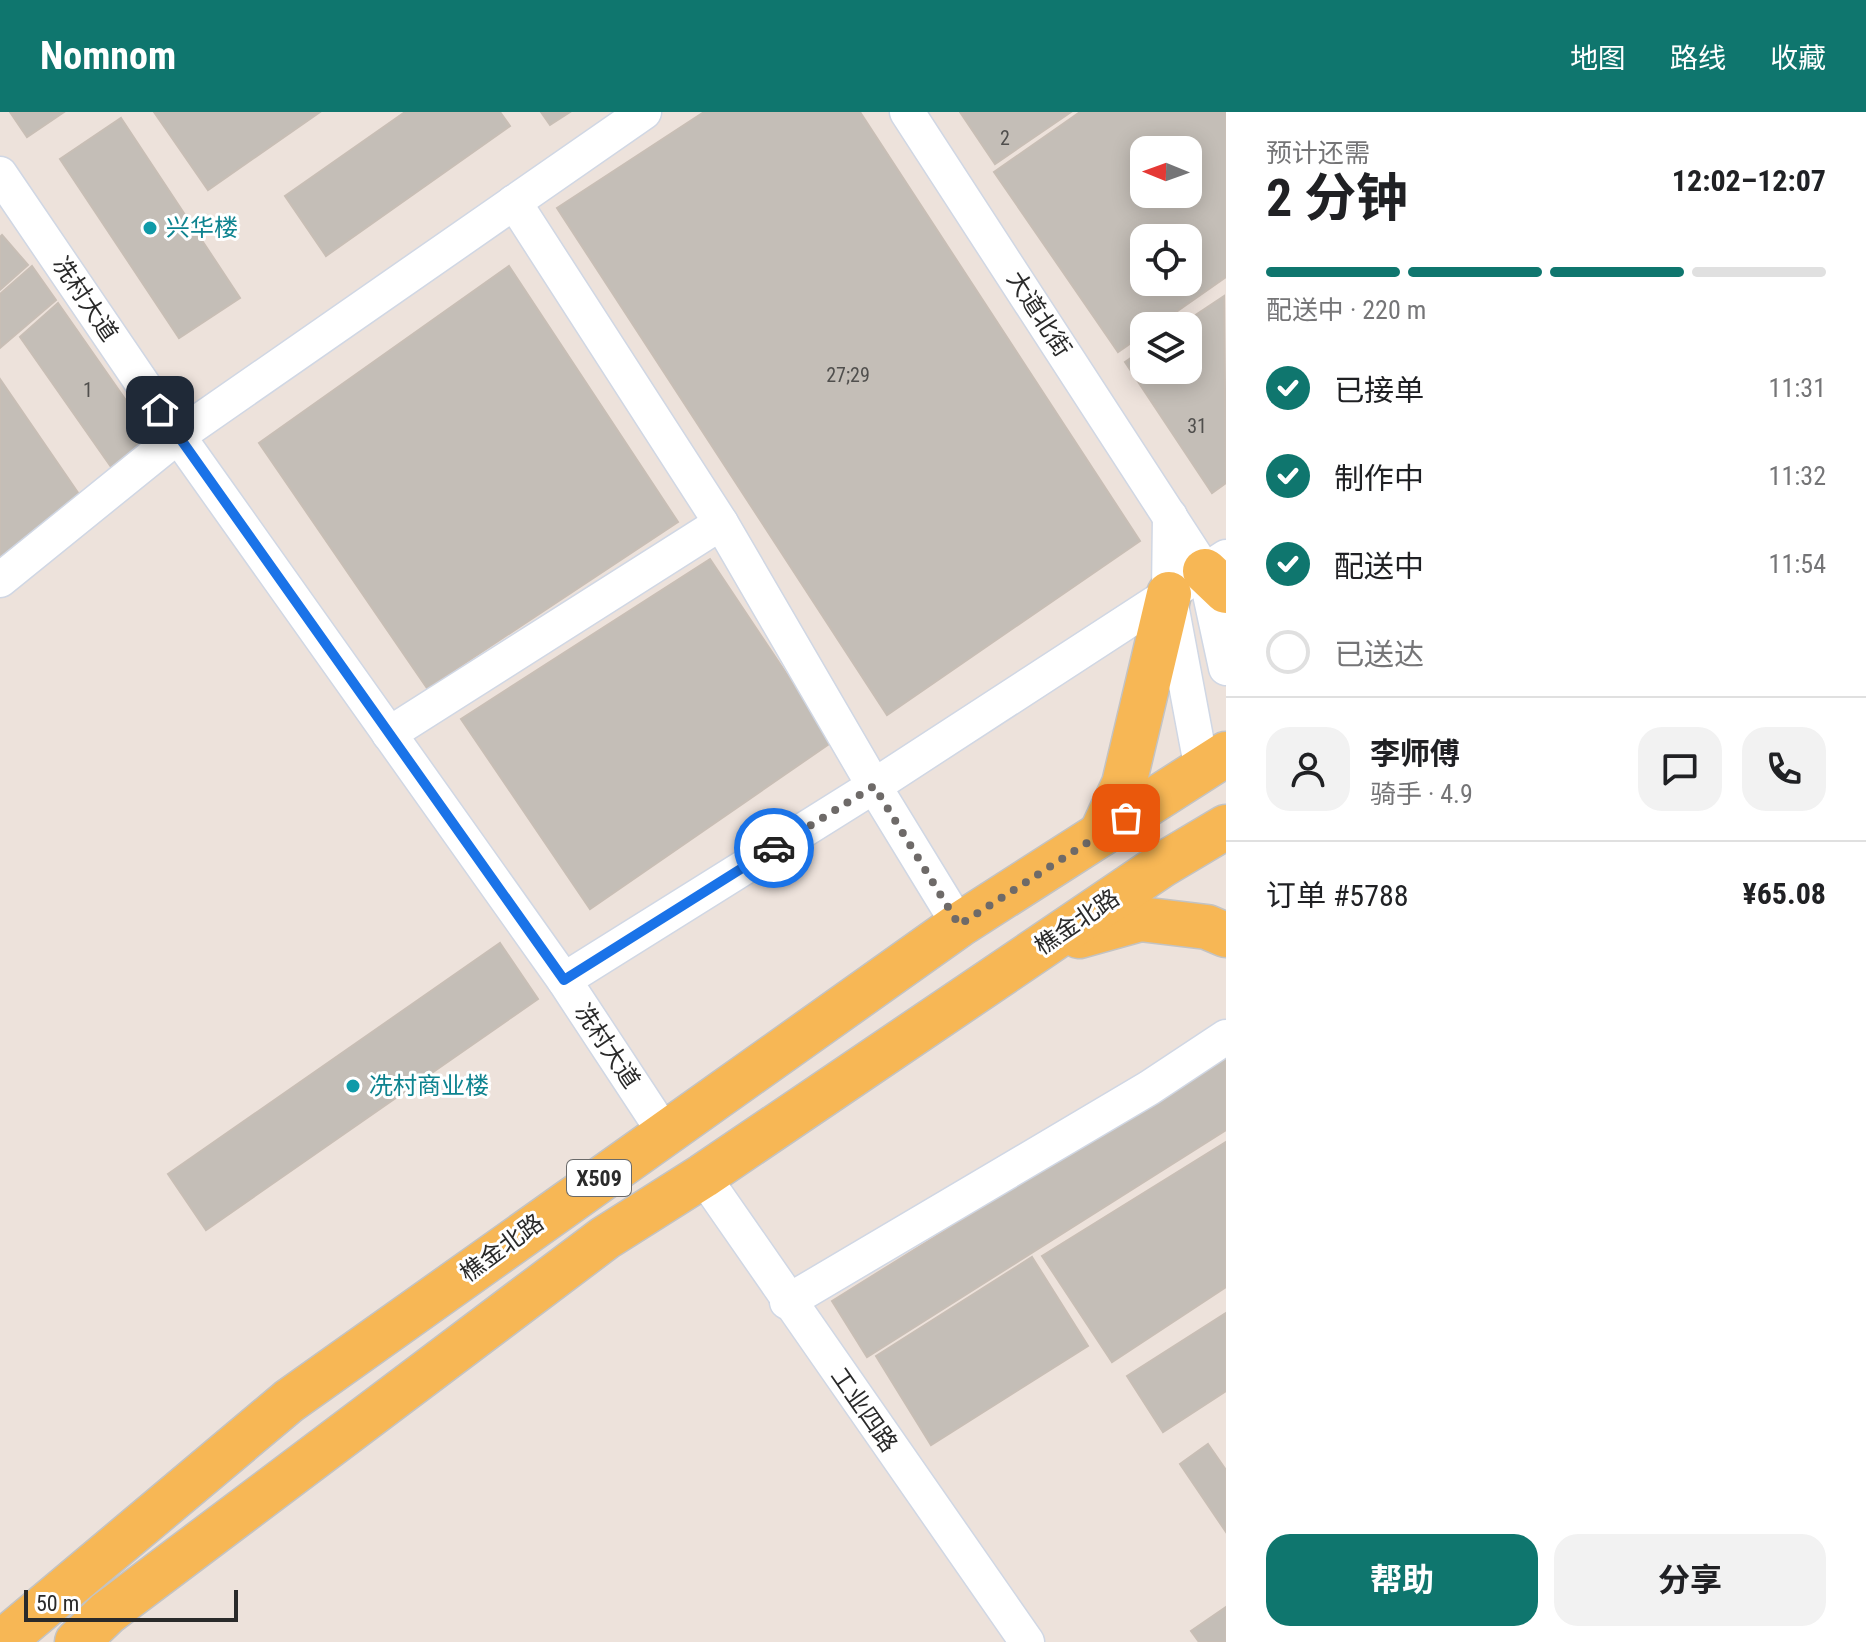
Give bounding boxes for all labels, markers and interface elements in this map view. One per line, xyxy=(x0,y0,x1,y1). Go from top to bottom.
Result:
text: Nomnom xyxy=(40,34,176,78)
text: 地图 xyxy=(1570,42,1626,75)
text: 路线 xyxy=(1670,42,1726,75)
text: 收藏 xyxy=(1770,42,1826,75)
house number: 2 xyxy=(1000,126,1010,150)
north arrow xyxy=(1130,136,1202,208)
map controls xyxy=(1130,136,1202,384)
text: 预计还需 xyxy=(1266,138,1370,168)
text: 12:02–12:07 xyxy=(1672,163,1826,198)
text: 2 分钟 xyxy=(1266,168,1408,229)
place label: 兴华楼 xyxy=(166,214,238,242)
marker: 兴华楼 xyxy=(141,219,159,237)
button: locate xyxy=(1130,224,1202,296)
street label: 冼村大道 xyxy=(47,251,123,347)
street label: 大道北街 xyxy=(1001,266,1077,362)
text: 配送中 · 220 m xyxy=(1266,295,1426,325)
button: layers xyxy=(1130,312,1202,384)
house number: 27;29 xyxy=(826,363,870,387)
icon: check xyxy=(1266,366,1310,410)
text: 已接单 xyxy=(1334,373,1424,408)
text: 11:31 xyxy=(1769,373,1826,403)
pin xyxy=(126,376,194,444)
house number: 1 xyxy=(83,378,93,402)
icon: home xyxy=(138,388,182,432)
house number: 31 xyxy=(1187,414,1207,438)
icon: check xyxy=(1266,454,1310,498)
text: 制作中 xyxy=(1334,461,1424,496)
text: 11:32 xyxy=(1769,461,1826,491)
icon: check xyxy=(1266,542,1310,586)
text: 配送中 xyxy=(1334,549,1424,584)
text: 11:54 xyxy=(1769,549,1826,579)
text: 已送达 xyxy=(1334,637,1424,672)
button: person xyxy=(1266,727,1350,811)
button: chat xyxy=(1638,727,1722,811)
button: phone xyxy=(1742,727,1826,811)
text: 李师傅 xyxy=(1370,736,1460,771)
text: 骑手 · 4.9 xyxy=(1370,779,1473,809)
pin xyxy=(1092,784,1160,852)
icon: bag xyxy=(1104,796,1148,840)
courier xyxy=(734,808,814,888)
icon: car xyxy=(752,826,796,870)
text: ¥65.08 xyxy=(1742,876,1826,911)
text: 订单 #5788 xyxy=(1266,878,1409,913)
street label: 樵金北路 xyxy=(1029,884,1125,960)
street label: 冼村大道 xyxy=(569,998,645,1094)
place label: 冼村商业楼 xyxy=(369,1072,489,1100)
marker: 冼村商业楼 xyxy=(344,1077,362,1095)
road number: X509 xyxy=(567,1160,631,1196)
street label: 樵金北路 xyxy=(455,1208,549,1288)
street label: 工业四路 xyxy=(825,1363,903,1457)
button: 帮助 xyxy=(1266,1534,1538,1626)
button: 分享 xyxy=(1554,1534,1826,1626)
scale bar xyxy=(24,1586,238,1622)
text: 50 m xyxy=(36,1591,79,1616)

